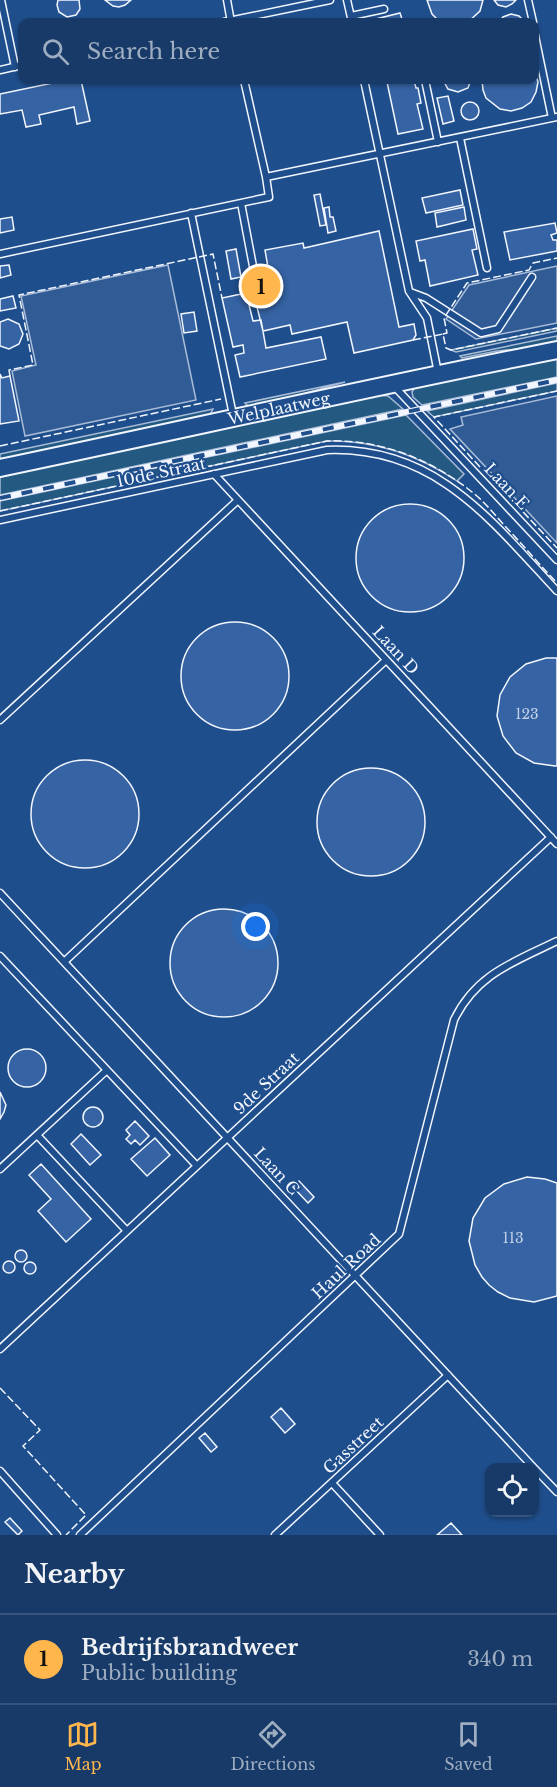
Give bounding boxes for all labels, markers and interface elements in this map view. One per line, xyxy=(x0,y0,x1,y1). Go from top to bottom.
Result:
search box xyxy=(18,18,539,84)
icon: search xyxy=(39,35,72,68)
text: Search here xyxy=(87,38,220,65)
pin: 1 xyxy=(242,264,280,308)
street label: Welplaatweg xyxy=(225,387,332,429)
street label: 10de Straat xyxy=(114,453,208,491)
street label: Laan E xyxy=(480,458,534,514)
street label: Laan D xyxy=(369,622,423,678)
house number: 123 xyxy=(515,705,539,723)
your location xyxy=(241,912,270,941)
street label: 9de Straat xyxy=(229,1048,303,1118)
street label: Laan C xyxy=(250,1143,304,1199)
street label: Haul Road xyxy=(307,1229,385,1303)
house number: 113 xyxy=(502,1229,524,1247)
street label: Gasstreet xyxy=(319,1412,387,1478)
map controls xyxy=(485,1463,539,1517)
button: locate xyxy=(485,1463,539,1517)
text: Nearby xyxy=(24,1558,125,1590)
text: Bedrijfsbrandweer xyxy=(81,1634,298,1661)
text: 1 xyxy=(39,1647,48,1671)
text: 340 m xyxy=(468,1647,533,1671)
text: Public building xyxy=(81,1661,237,1685)
tab: Map xyxy=(64,1718,102,1774)
tab: Directions xyxy=(230,1718,315,1774)
tab: Saved xyxy=(444,1718,493,1774)

